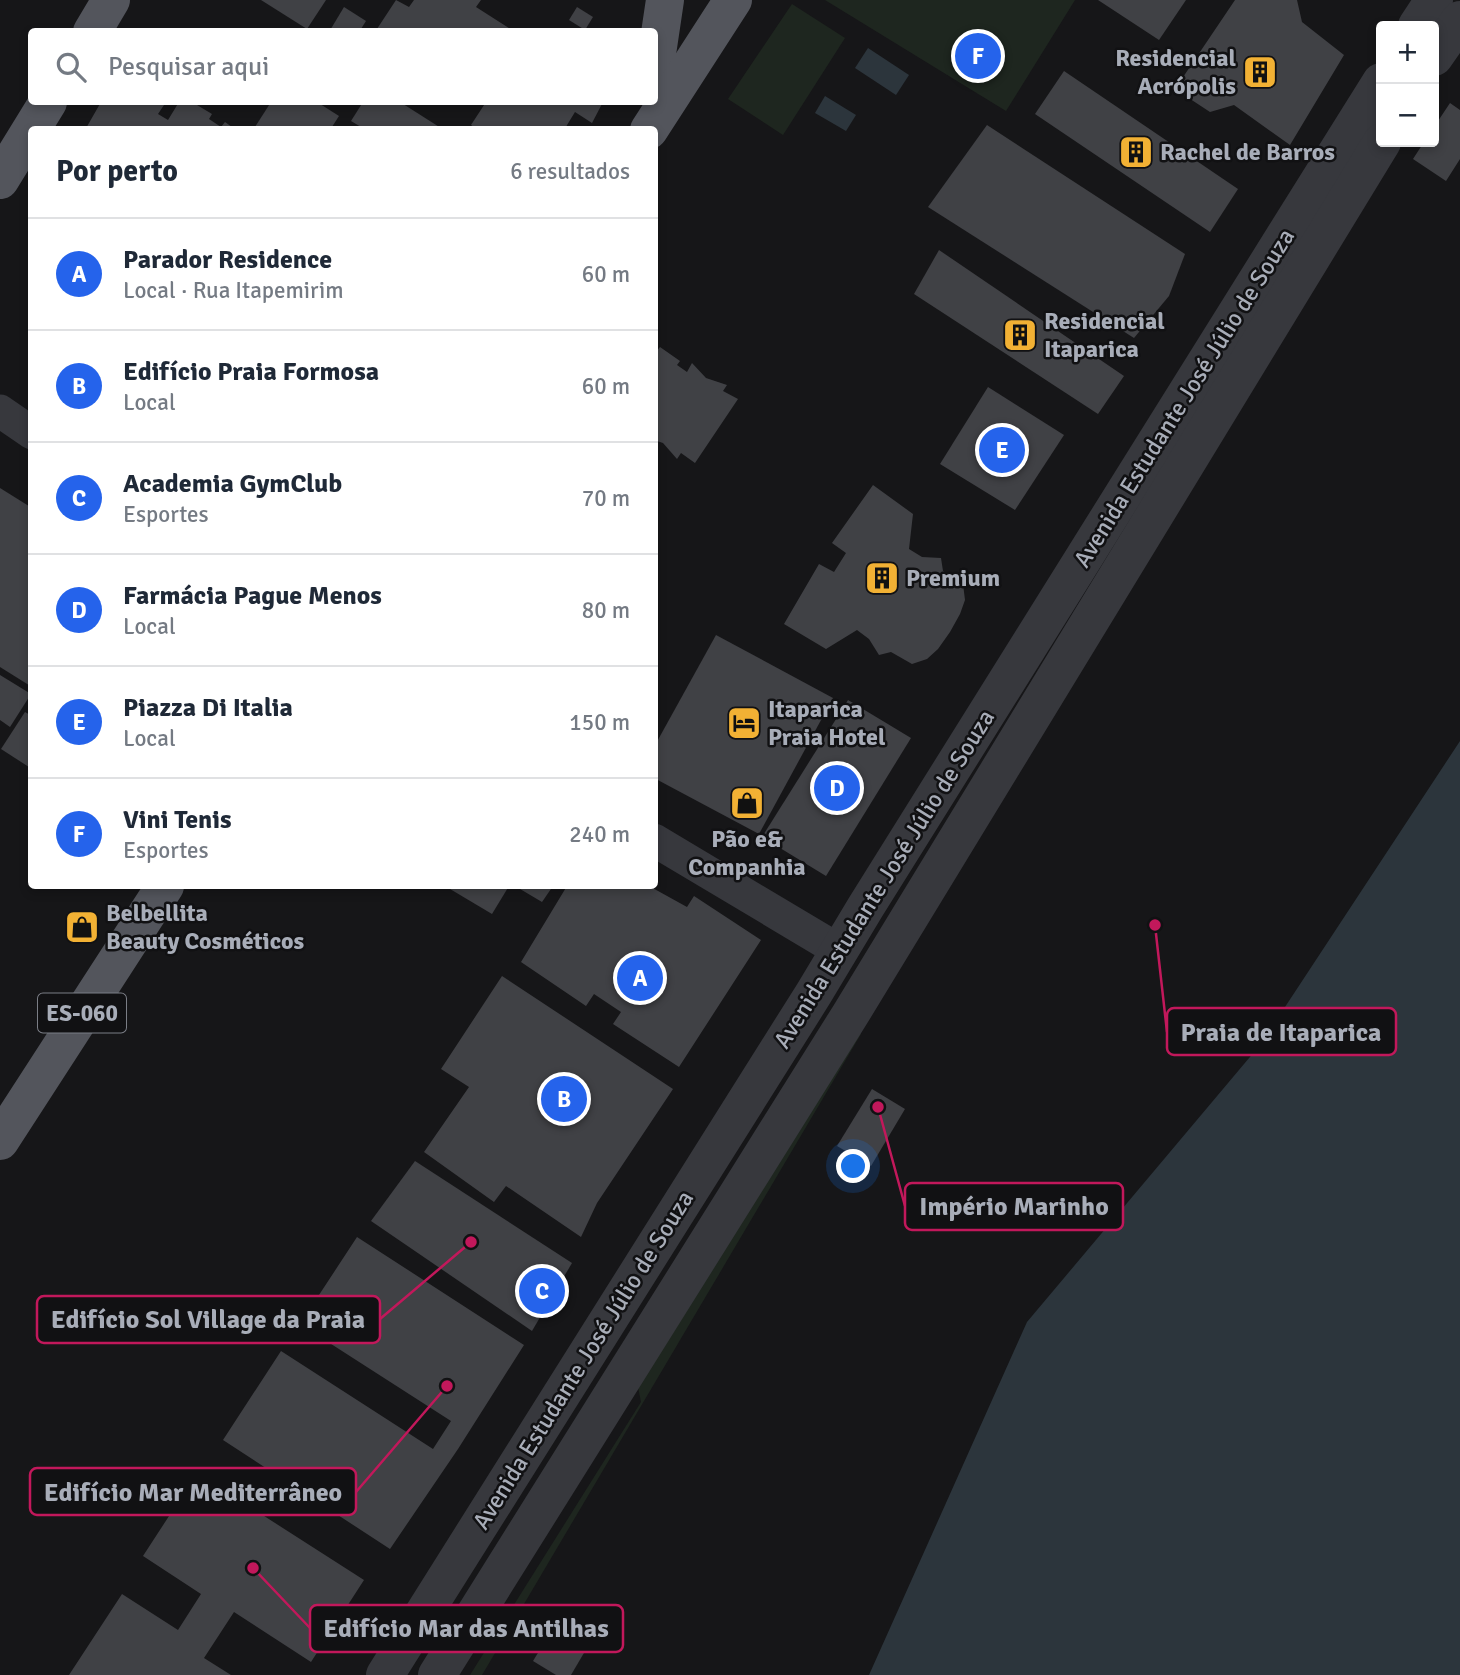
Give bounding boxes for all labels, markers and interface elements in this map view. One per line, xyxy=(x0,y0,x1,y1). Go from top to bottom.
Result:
map controls xyxy=(1376,21,1439,147)
button: + xyxy=(1376,21,1439,84)
search box xyxy=(28,28,658,105)
pin: F xyxy=(955,30,1001,82)
place label: Residencial Acrópolis xyxy=(1115,43,1236,101)
icon: search xyxy=(52,48,90,86)
text: Pesquisar aqui xyxy=(108,51,269,83)
building icon: Residencial Acrópolis xyxy=(1241,53,1279,91)
button: − xyxy=(1376,84,1439,147)
building icon: Rachel de Barros xyxy=(1117,133,1155,171)
place label: Rachel de Barros xyxy=(1160,137,1335,167)
text: Por perto xyxy=(56,153,178,190)
text: 6 resultados xyxy=(510,157,630,186)
street label: Avenida Estudante José Júlio de Souza xyxy=(1067,223,1301,573)
text: Parador Residence xyxy=(123,244,332,276)
text: A xyxy=(72,260,86,289)
text: 60 m xyxy=(582,260,630,289)
text: Local · Rua Itapemirim xyxy=(123,276,344,305)
place label: Residencial Itaparica xyxy=(1044,306,1165,364)
building icon: Residencial Itaparica xyxy=(1001,316,1039,354)
text: Edifício Praia Formosa xyxy=(123,356,379,388)
text: B xyxy=(72,372,86,401)
text: 60 m xyxy=(582,372,630,401)
text: Local xyxy=(123,388,176,417)
pin: E xyxy=(979,424,1025,476)
text: Academia GymClub xyxy=(123,468,342,500)
text: C xyxy=(72,484,86,513)
text: 70 m xyxy=(582,484,630,513)
text: Esportes xyxy=(123,500,209,529)
building icon: Premium xyxy=(863,559,901,597)
place label: Premium xyxy=(906,563,1000,593)
text: Farmácia Pague Menos xyxy=(123,580,382,612)
text: D xyxy=(71,596,87,625)
text: 80 m xyxy=(582,596,630,625)
text: Local xyxy=(123,612,176,641)
text: Piazza Di Italia xyxy=(123,692,293,724)
place label: Itaparica Praia Hotel xyxy=(768,694,886,752)
hotel icon: Itaparica Praia Hotel xyxy=(725,704,763,742)
street label: Avenida Estudante José Júlio de Souza xyxy=(767,704,1001,1054)
text: E xyxy=(72,708,86,737)
text: 150 m xyxy=(569,708,630,737)
text: Local xyxy=(123,724,176,753)
pin: D xyxy=(814,762,860,814)
shop icon: Pão e& Companhia xyxy=(728,784,766,822)
text: Vini Tenis xyxy=(123,804,232,836)
text: F xyxy=(73,820,85,849)
text: 240 m xyxy=(569,820,630,849)
place label: Pão e& Companhia xyxy=(688,824,806,882)
text: Esportes xyxy=(123,836,209,865)
place label: Belbellita Beauty Cosméticos xyxy=(106,898,304,956)
shop icon: Belbellita Beauty Cosméticos xyxy=(63,908,101,946)
pin: A xyxy=(617,952,663,1004)
road number: ES-060 xyxy=(38,994,126,1032)
callout: Praia de Itaparica xyxy=(1167,1008,1396,1055)
text: Praia de Itaparica xyxy=(1181,1017,1381,1049)
pin: B xyxy=(541,1073,587,1125)
your location xyxy=(836,1149,870,1183)
callout: Império Marinho xyxy=(905,1183,1123,1230)
street label: Avenida Estudante José Júlio de Souza xyxy=(466,1185,700,1535)
text: Império Marinho xyxy=(919,1191,1109,1223)
pin: C xyxy=(519,1265,565,1317)
callout: Edifício Sol Village da Praia xyxy=(37,1296,380,1343)
text: Edifício Sol Village da Praia xyxy=(51,1304,365,1336)
callout: Edifício Mar Mediterrâneo xyxy=(30,1468,356,1515)
text: Edifício Mar Mediterrâneo xyxy=(44,1477,342,1509)
callout: Edifício Mar das Antilhas xyxy=(310,1605,623,1652)
text: Edifício Mar das Antilhas xyxy=(323,1613,609,1645)

